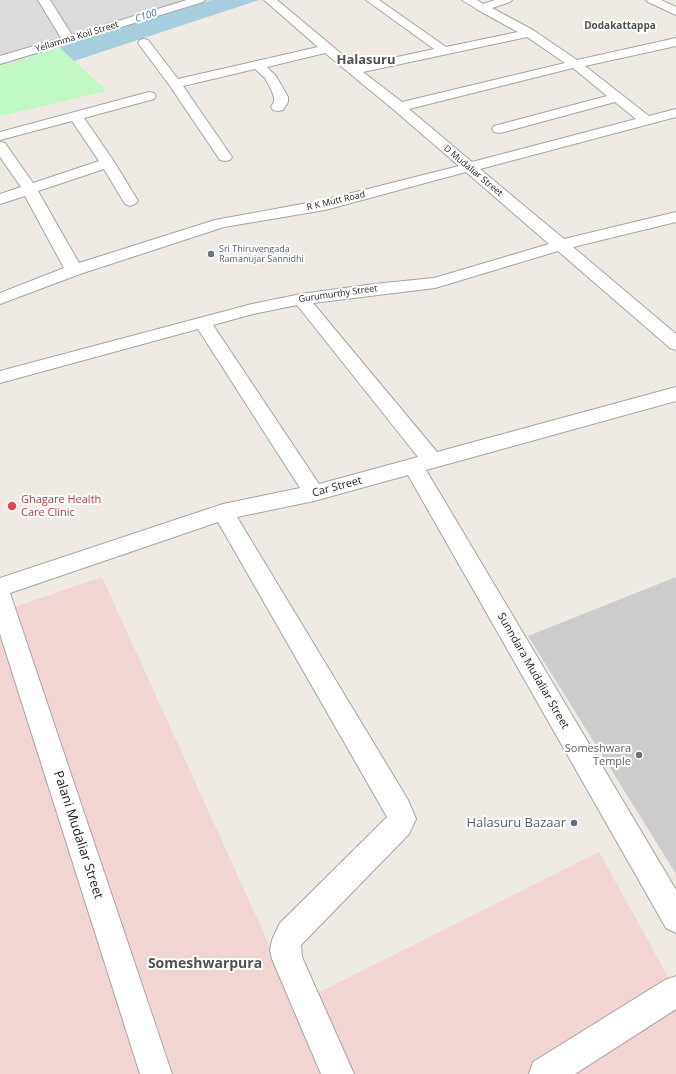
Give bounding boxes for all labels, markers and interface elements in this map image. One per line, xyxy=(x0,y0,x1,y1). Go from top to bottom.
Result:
water label: C100 xyxy=(133,7,159,25)
street label: Yellamma Koil Street xyxy=(34,19,120,55)
district label: Dodakattappa xyxy=(584,20,656,32)
district label: Halasuru xyxy=(336,52,396,68)
street label: D Mudaliar Street xyxy=(441,143,505,199)
street label: R K Mutt Road xyxy=(306,189,366,213)
place label: Sri Thiruvengada Ramanujar Sannidhi xyxy=(219,244,304,265)
marker: Sri Thiruvengada Ramanujar Sannidhi xyxy=(206,249,216,259)
street label: Gurumurthy Street xyxy=(298,283,378,305)
street label: Car Street xyxy=(311,474,363,500)
place label: Ghagare Health Care Clinic xyxy=(21,493,101,519)
marker: Ghagare Health Care Clinic xyxy=(6,500,18,512)
street label: Sunndara Mudaliar Street xyxy=(494,611,572,731)
place label: Someshwara Temple xyxy=(565,742,631,768)
marker: Someshwara Temple xyxy=(634,750,644,760)
street label: Palani Mudaliar Street xyxy=(50,769,106,901)
place label: Halasuru Bazaar xyxy=(466,815,566,831)
marker: Halasuru Bazaar xyxy=(569,818,579,828)
district label: Someshwarpura xyxy=(148,956,262,972)

